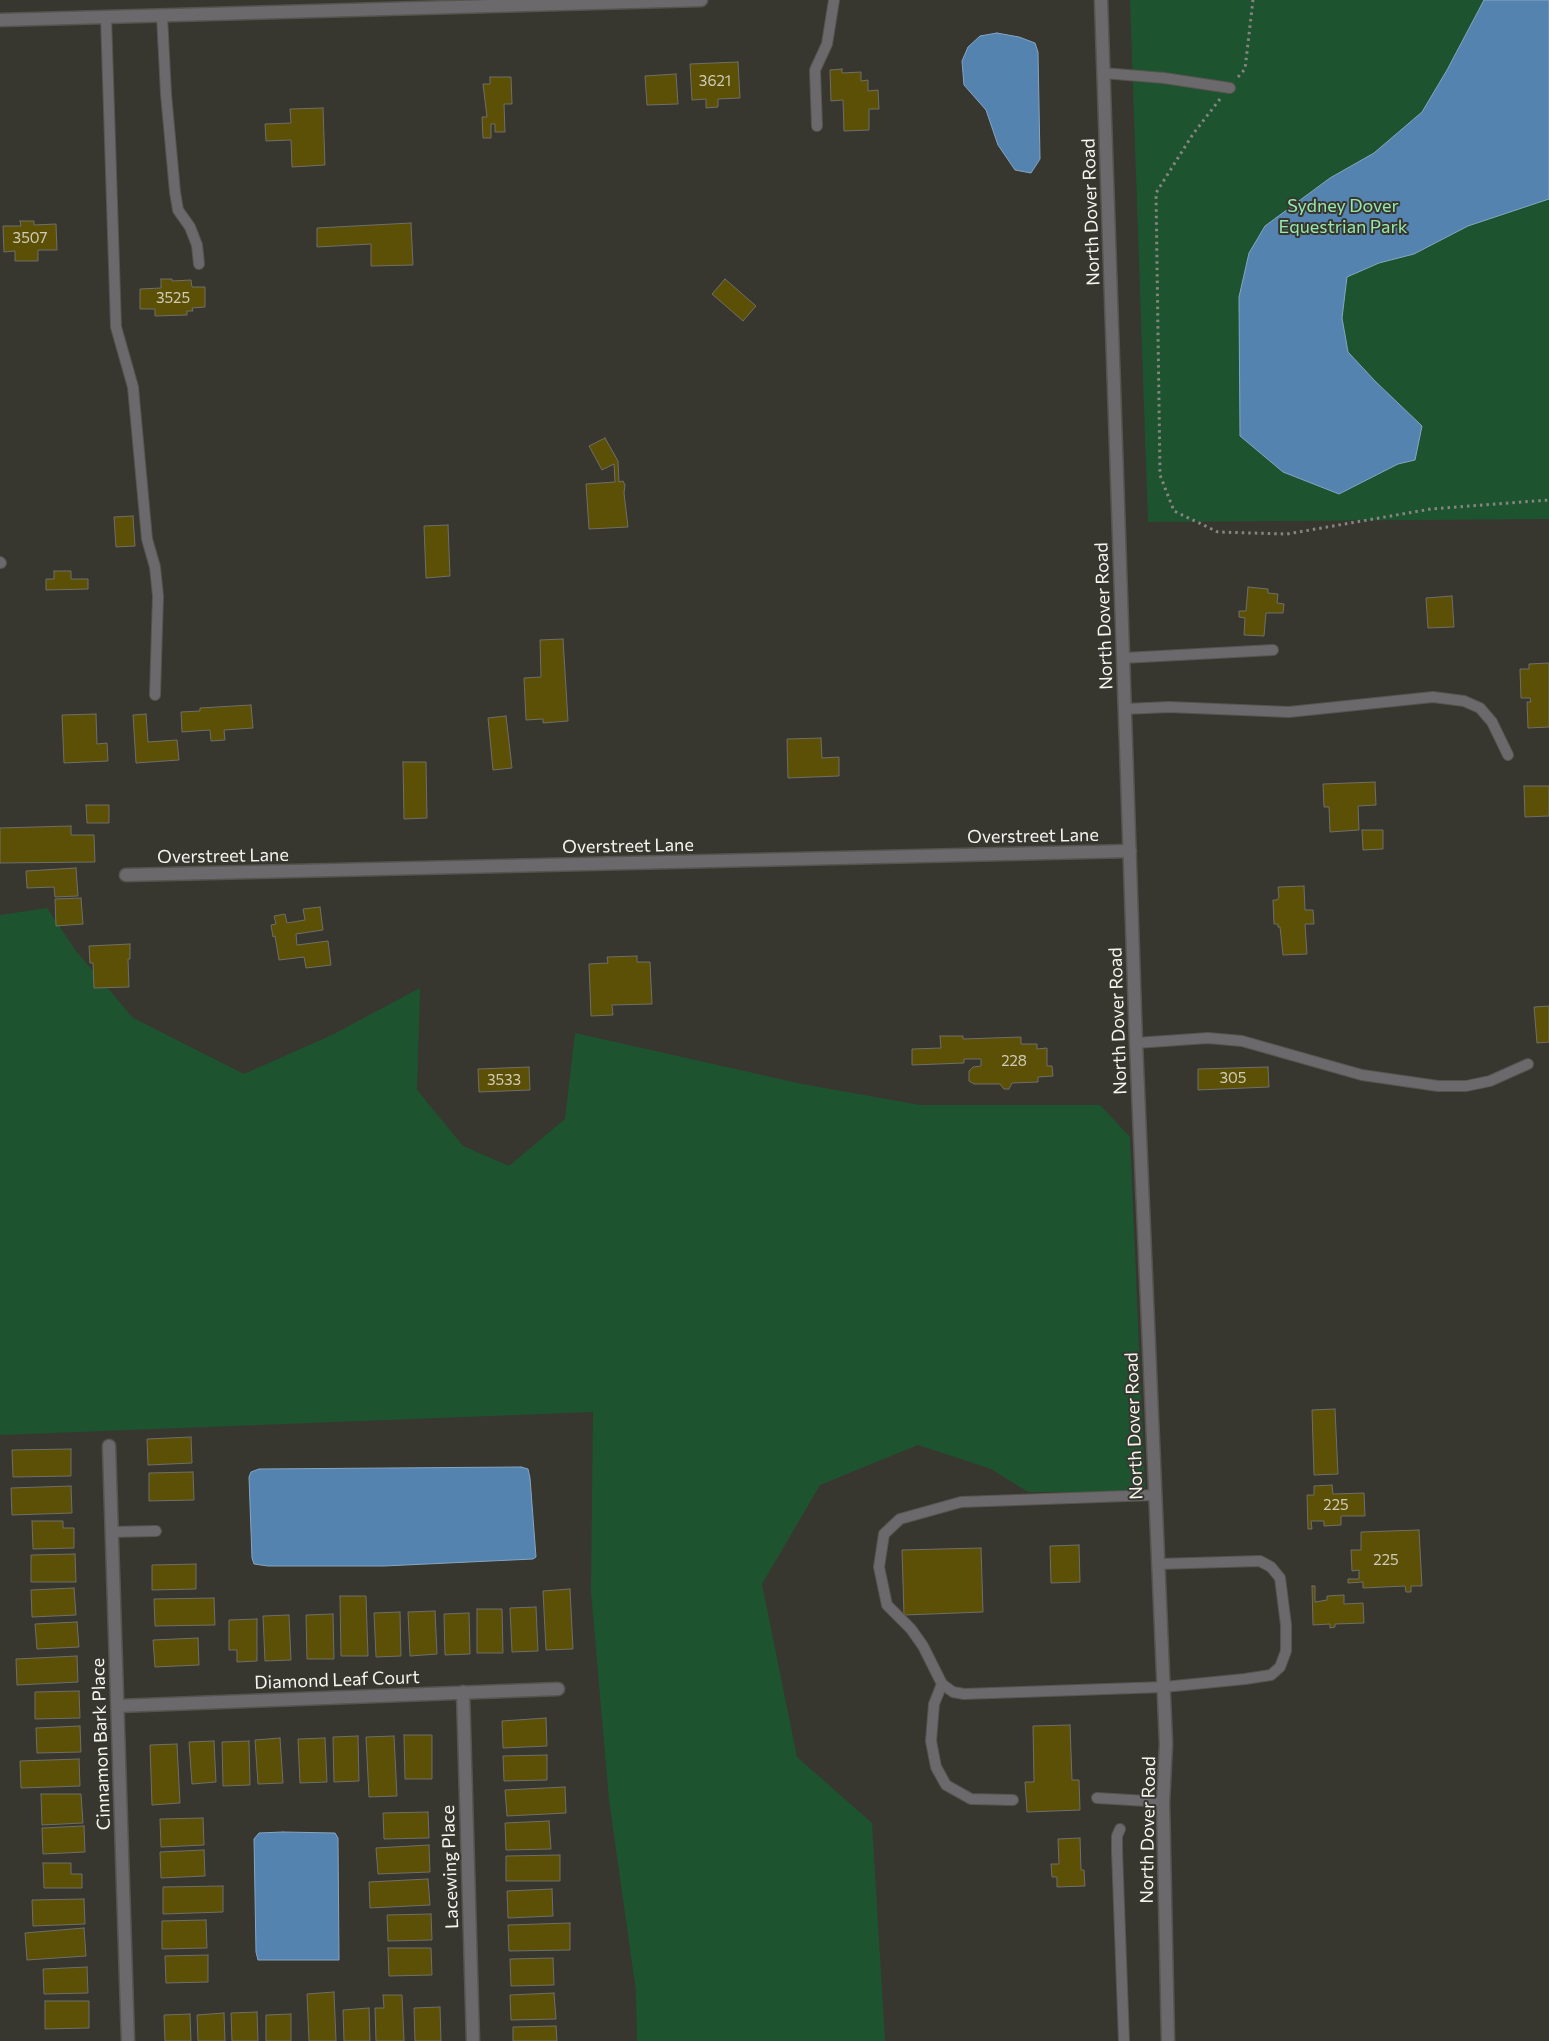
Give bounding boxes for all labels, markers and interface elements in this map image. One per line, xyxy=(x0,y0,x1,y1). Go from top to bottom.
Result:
house number: 3621 xyxy=(699,72,731,90)
street label: North Dover Road xyxy=(1078,138,1104,286)
park label: Sydney Dover Equestrian Park xyxy=(1279,195,1407,238)
house number: 3507 xyxy=(13,229,47,247)
house number: 3525 xyxy=(156,289,190,307)
street label: North Dover Road xyxy=(1091,542,1117,690)
street label: Overstreet Lane xyxy=(967,824,1099,848)
street label: Overstreet Lane xyxy=(562,834,694,858)
street label: Overstreet Lane xyxy=(157,844,289,868)
street label: North Dover Road xyxy=(1105,947,1131,1095)
house number: 228 xyxy=(1001,1052,1027,1070)
house number: 305 xyxy=(1220,1069,1246,1087)
house number: 3533 xyxy=(487,1071,521,1089)
street label: North Dover Road xyxy=(1121,1352,1147,1500)
house number: 225 xyxy=(1323,1496,1349,1514)
house number: 225 xyxy=(1373,1551,1399,1569)
street label: Cinnamon Bark Place xyxy=(87,1658,115,1830)
street label: Diamond Leaf Court xyxy=(254,1666,420,1694)
street label: North Dover Road xyxy=(1136,1756,1160,1904)
street label: Lacewing Place xyxy=(437,1805,463,1929)

